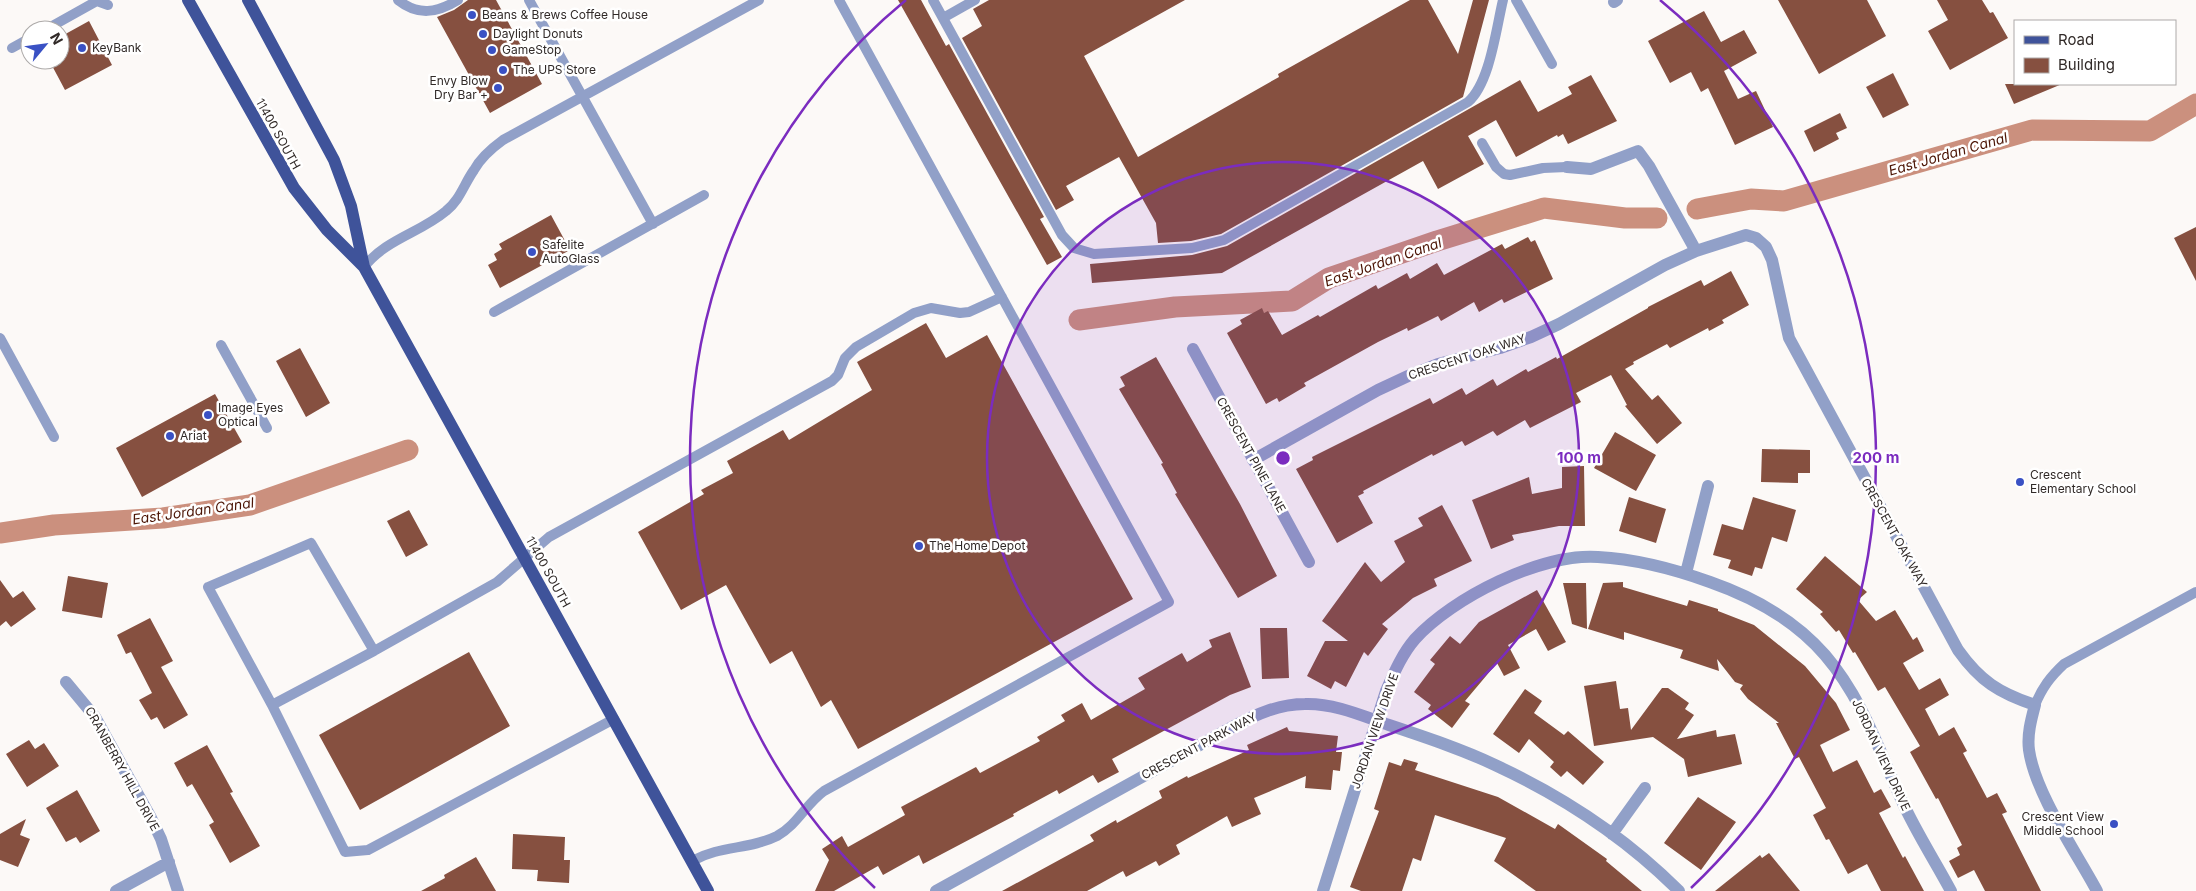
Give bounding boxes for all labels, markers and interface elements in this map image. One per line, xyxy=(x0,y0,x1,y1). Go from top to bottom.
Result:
place label: Beans & Brews Coffee House xyxy=(482,7,648,22)
marker: Beans & Brews Coffee House xyxy=(466,9,478,21)
north arrow xyxy=(20,20,70,70)
legend xyxy=(2014,20,2176,85)
place label: Daylight Donuts xyxy=(493,26,583,41)
marker: Daylight Donuts xyxy=(477,28,489,40)
text: N xyxy=(47,30,67,47)
text: Road xyxy=(2058,30,2094,49)
place label: KeyBank xyxy=(92,40,142,55)
marker: KeyBank xyxy=(76,42,88,54)
place label: GameStop xyxy=(502,42,561,57)
marker: GameStop xyxy=(486,44,498,56)
text: Building xyxy=(2058,55,2115,74)
place label: The UPS Store xyxy=(513,62,596,77)
marker: The UPS Store xyxy=(497,64,509,76)
place label: Envy Blow Dry Bar + xyxy=(429,73,488,102)
marker: Envy Blow Dry Bar + xyxy=(492,82,504,94)
street label: 11400 SOUTH xyxy=(253,96,304,172)
water label: East Jordan Canal xyxy=(1886,128,2010,179)
water label: East Jordan Canal xyxy=(1322,233,1444,290)
place label: Safelite AutoGlass xyxy=(542,237,600,266)
marker: Safelite AutoGlass xyxy=(526,246,538,258)
street label: CRESCENT OAK WAY xyxy=(1406,330,1528,383)
street label: CRESCENT PINE LANE xyxy=(1214,395,1289,515)
place label: Image Eyes Optical xyxy=(218,400,283,429)
marker: Image Eyes Optical xyxy=(202,409,214,421)
place label: Ariat xyxy=(180,428,207,443)
marker: Ariat xyxy=(164,430,176,442)
text: 100 m xyxy=(1557,448,1601,467)
text: 200 m xyxy=(1853,448,1899,467)
centre of rings xyxy=(1274,449,1292,467)
place label: Crescent Elementary School xyxy=(2030,467,2136,496)
street label: CRESCENT OAK WAY xyxy=(1858,475,1931,590)
marker: Crescent Elementary School xyxy=(2014,476,2026,488)
water label: East Jordan Canal xyxy=(131,493,256,527)
street label: 11400 SOUTH xyxy=(523,534,574,610)
place label: The Home Depot xyxy=(929,538,1025,553)
marker: The Home Depot xyxy=(913,540,925,552)
street label: JORDAN VIEW DRIVE xyxy=(1348,671,1401,791)
street label: JORDAN VIEW DRIVE xyxy=(1849,696,1914,813)
street label: CRANBERRY HILL DRIVE xyxy=(82,704,163,834)
street label: CRESCENT PARK WAY xyxy=(1139,709,1259,782)
place label: Crescent View Middle School xyxy=(2022,809,2104,838)
marker: Crescent View Middle School xyxy=(2108,818,2120,830)

